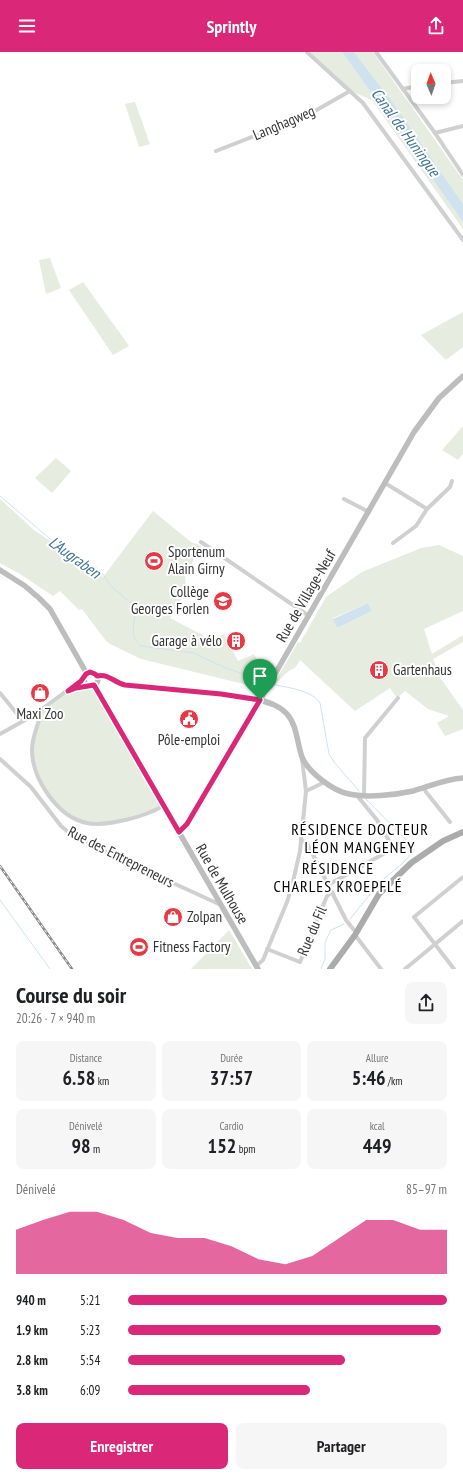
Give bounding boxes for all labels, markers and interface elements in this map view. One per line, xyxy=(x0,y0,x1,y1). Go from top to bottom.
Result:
icon: menu xyxy=(16,15,38,37)
text: Sprintly xyxy=(206,15,257,38)
icon: share xyxy=(425,15,447,37)
north arrow xyxy=(411,64,451,104)
map controls xyxy=(411,64,451,104)
water label: Canal de Huningue xyxy=(367,84,446,181)
street label: Langhagweg xyxy=(250,101,318,144)
water label: L'Augraben xyxy=(45,532,106,583)
place label: Sportenum Alain Girny xyxy=(168,542,225,578)
street label: Rue de Village-Neuf xyxy=(271,545,340,645)
sports icon: Sportenum Alain Girny xyxy=(143,550,165,572)
place label: Collège Georges Forlen xyxy=(131,582,209,618)
school or university icon: Collège Georges Forlen xyxy=(212,590,234,612)
building icon: Garage à vélo xyxy=(225,630,247,652)
place label: Garage à vélo xyxy=(152,631,222,650)
pin xyxy=(243,659,277,700)
building icon: Gartenhaus xyxy=(368,659,390,681)
place label: Gartenhaus xyxy=(393,660,452,679)
icon: arrive xyxy=(249,665,271,687)
shop icon: Maxi Zoo xyxy=(29,682,51,704)
place label: Maxi Zoo xyxy=(17,704,63,723)
public building icon: Pôle-emploi xyxy=(178,708,200,730)
place label: Pôle-emploi xyxy=(158,730,220,749)
district label: RÉSIDENCE DOCTEUR LÉON MANGENEY xyxy=(291,819,429,857)
street label: Rue des Entrepreneurs xyxy=(65,822,178,892)
street label: Rue de Mulhouse xyxy=(192,840,253,927)
district label: RÉSIDENCE CHARLES KROEPFLÉ xyxy=(274,858,403,896)
street label: Rue du Fil xyxy=(293,903,331,959)
shop icon: Zolpan xyxy=(162,906,184,928)
place label: Zolpan xyxy=(187,907,222,926)
sports icon: Fitness Factory xyxy=(128,936,150,958)
place label: Fitness Factory xyxy=(153,937,231,956)
text: Course du soir xyxy=(16,981,126,1009)
button: share xyxy=(405,982,447,1024)
text: 20:26 · 7 × 940 m xyxy=(16,1010,95,1027)
text: Distance xyxy=(70,1051,102,1065)
text: Durée xyxy=(220,1051,243,1065)
text: Allure xyxy=(366,1051,389,1065)
text: 6.58 xyxy=(62,1065,95,1091)
text: 37:57 xyxy=(210,1065,253,1091)
text: 5:46 xyxy=(352,1065,386,1091)
text: km xyxy=(95,1074,109,1088)
text: /km xyxy=(386,1074,403,1088)
text: Dénivelé xyxy=(69,1119,103,1133)
text: Cardio xyxy=(219,1119,244,1133)
text: kcal xyxy=(370,1119,385,1133)
text: 98 xyxy=(72,1133,91,1159)
text: 152 xyxy=(208,1133,236,1159)
text: 449 xyxy=(363,1133,392,1159)
text: m xyxy=(91,1142,100,1156)
text: bpm xyxy=(236,1142,255,1156)
text: Dénivelé xyxy=(16,1181,56,1198)
text: 85–97 m xyxy=(406,1181,447,1198)
text: 940 m xyxy=(16,1292,46,1309)
text: 5:21 xyxy=(80,1292,100,1309)
text: 1.9 km xyxy=(16,1322,48,1339)
text: 5:23 xyxy=(80,1322,100,1339)
text: 2.8 km xyxy=(16,1352,48,1369)
text: 5:54 xyxy=(80,1352,100,1369)
text: 3.8 km xyxy=(16,1382,48,1399)
text: 6:09 xyxy=(80,1382,100,1399)
button: Enregistrer xyxy=(16,1423,228,1469)
button: Partager xyxy=(236,1423,447,1469)

